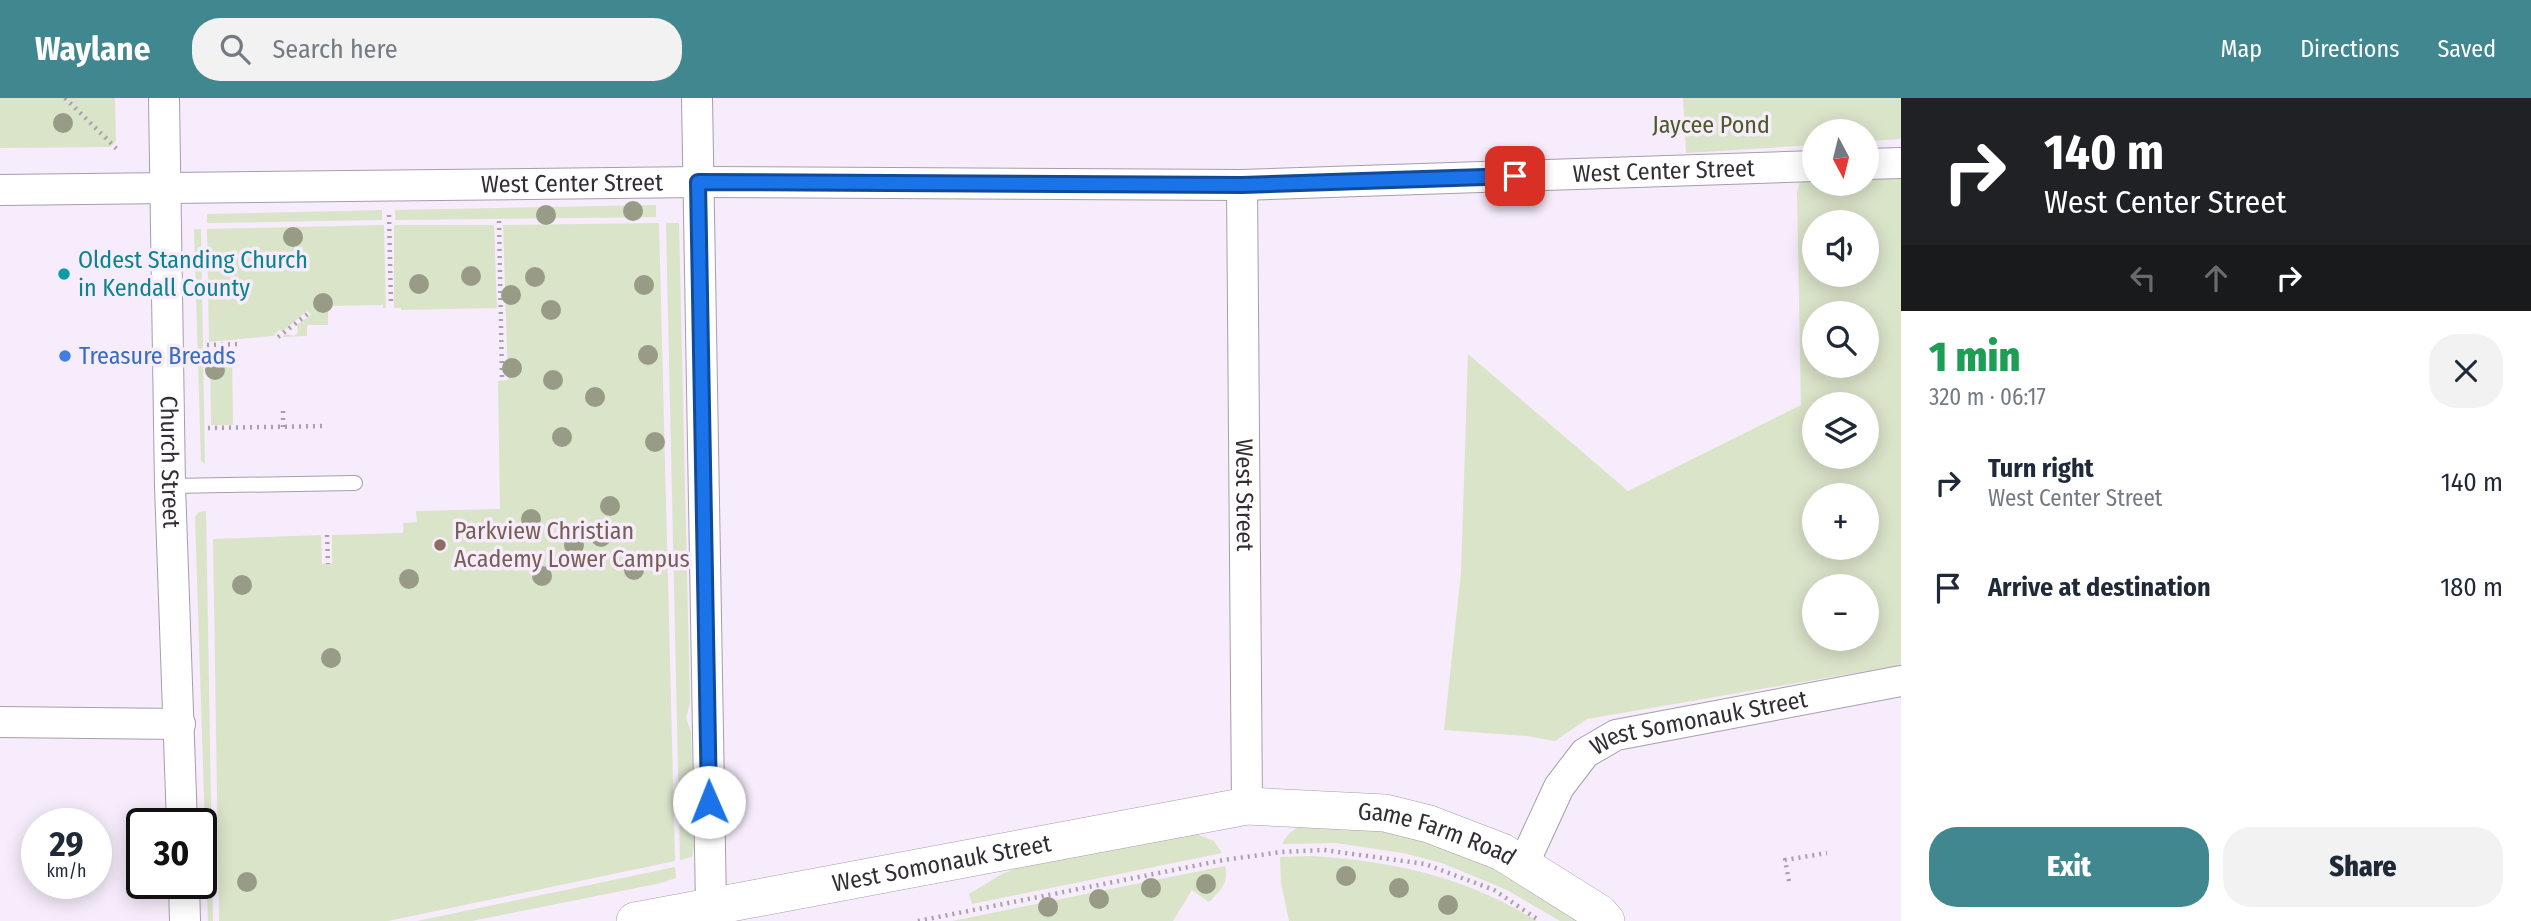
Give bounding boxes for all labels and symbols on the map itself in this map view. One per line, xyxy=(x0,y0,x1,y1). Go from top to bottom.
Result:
park label: Jaycee Pond xyxy=(1652,111,1770,139)
north arrow xyxy=(1802,119,1880,196)
pin xyxy=(1485,146,1545,206)
street label: West Center Street xyxy=(1572,154,1755,188)
street label: West Center Street xyxy=(481,168,663,198)
place label: Oldest Standing Church in Kendall County xyxy=(78,246,308,302)
marker: Oldest Standing Church in Kendall County xyxy=(56,266,72,282)
place label: Treasure Breads xyxy=(79,342,236,370)
marker: Treasure Breads xyxy=(57,348,73,364)
street label: Church Street xyxy=(155,395,185,529)
street label: West Street xyxy=(1230,439,1259,551)
place label: Parkview Christian Academy Lower Campus xyxy=(454,517,690,573)
marker: Parkview Christian Academy Lower Campus xyxy=(432,537,448,553)
street label: West Somonauk Street xyxy=(1585,685,1810,761)
position arrow xyxy=(672,765,746,839)
street label: Game Farm Road xyxy=(1357,798,1521,871)
speed limit sign: 30 xyxy=(126,808,217,899)
street label: West Somonauk Street xyxy=(830,829,1053,898)

